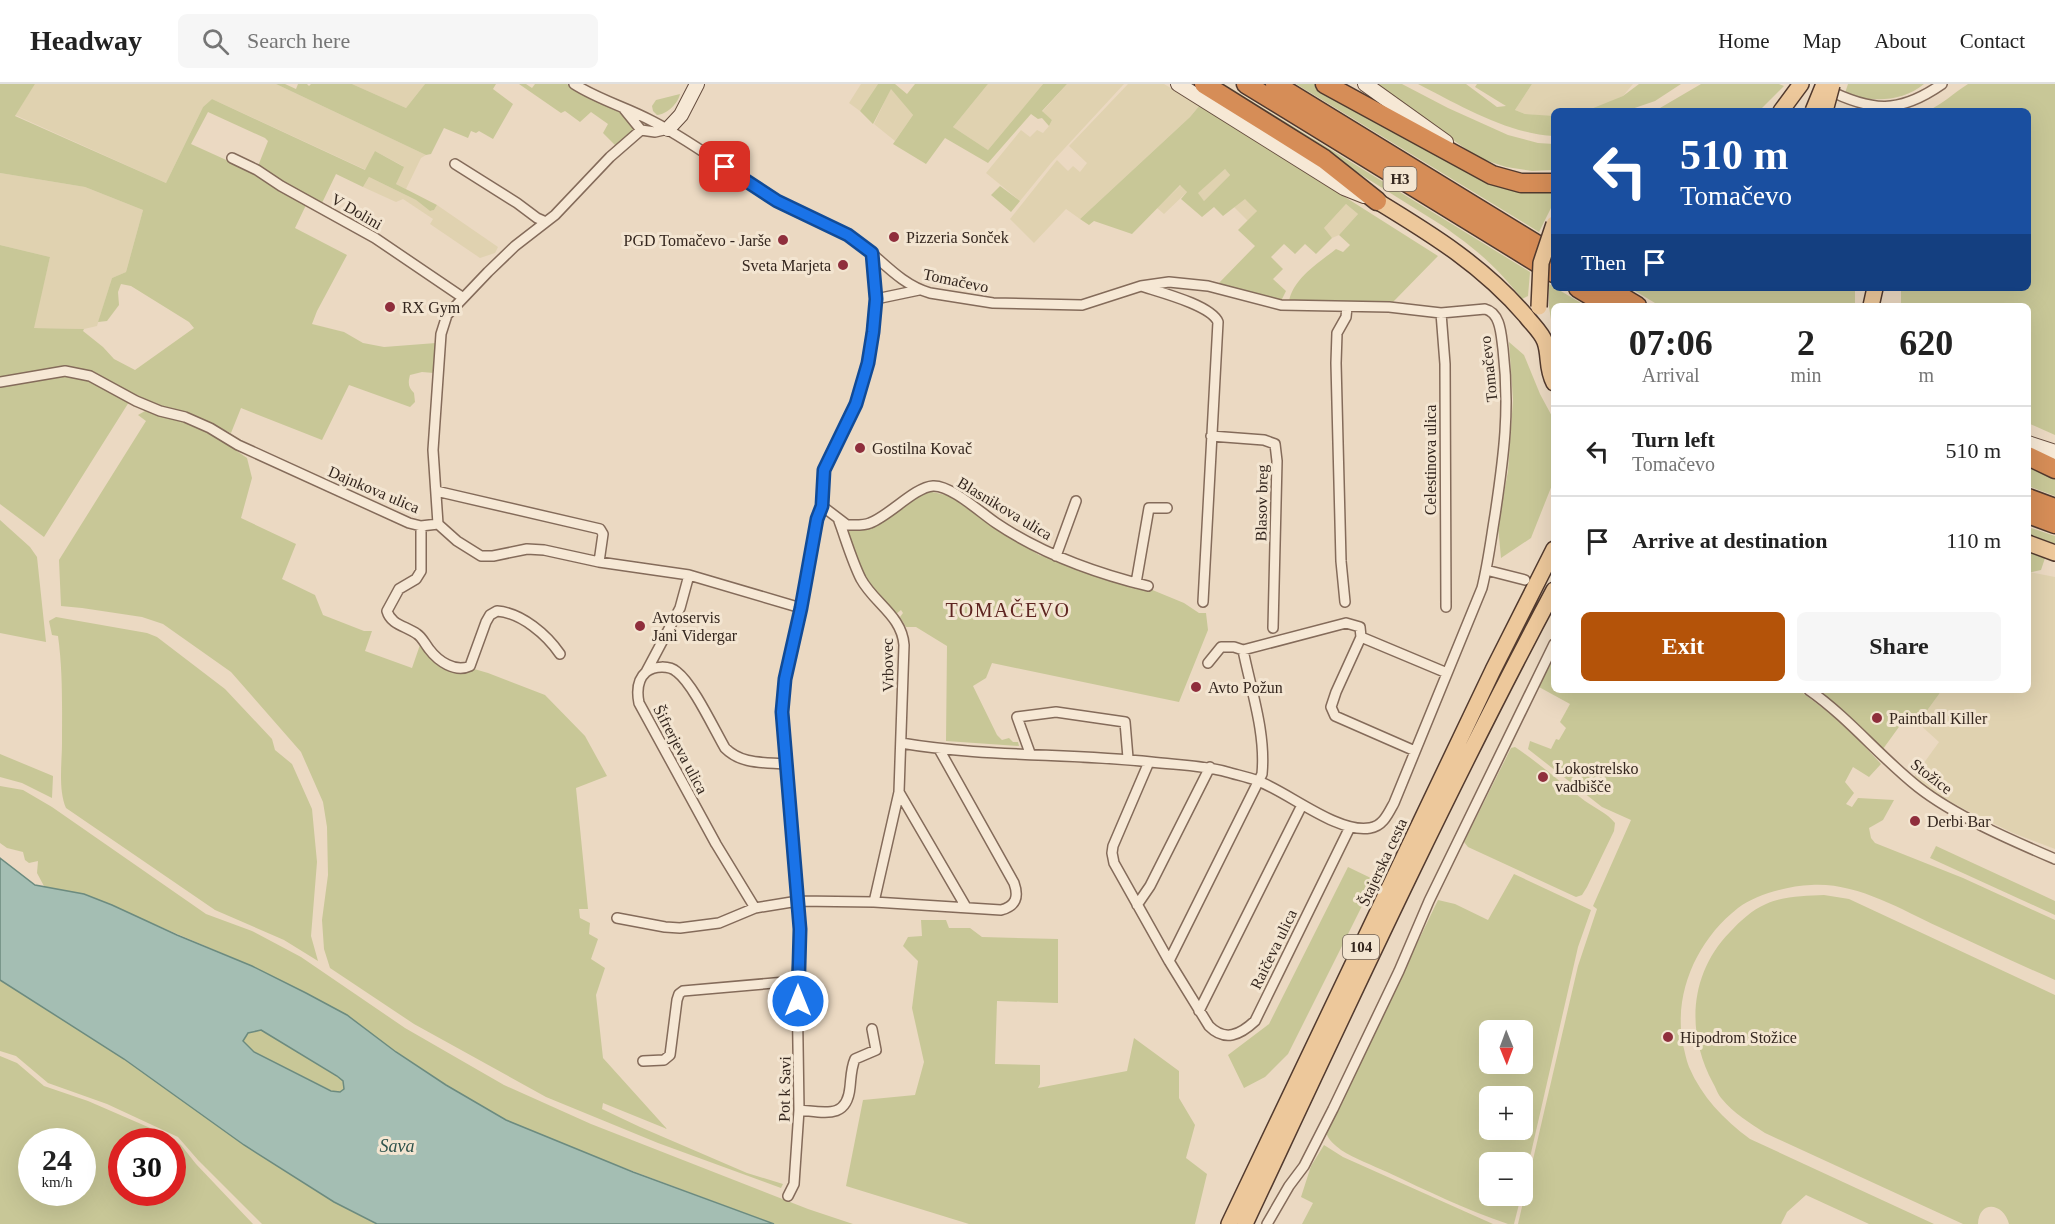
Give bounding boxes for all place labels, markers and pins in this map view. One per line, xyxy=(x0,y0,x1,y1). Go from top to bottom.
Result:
pin xyxy=(699,141,750,192)
place label: Pizzeria Sonček xyxy=(906,229,1009,246)
marker: Pizzeria Sonček xyxy=(887,230,901,244)
place label: PGD Tomačevo - Jarše xyxy=(624,232,771,249)
marker: PGD Tomačevo - Jarše xyxy=(776,233,790,247)
place label: Sveta Marjeta xyxy=(742,257,831,275)
marker: Sveta Marjeta xyxy=(836,258,850,272)
place label: RX Gym xyxy=(402,299,461,317)
marker: RX Gym xyxy=(383,300,397,314)
place label: Gostilna Kovač xyxy=(872,440,972,457)
marker: Gostilna Kovač xyxy=(853,441,867,455)
place label: Avtoservis Jani Vidergar xyxy=(652,609,738,645)
marker: Avtoservis Jani Vidergar xyxy=(633,619,647,633)
place label: Avto Požun xyxy=(1208,679,1283,696)
marker: Avto Požun xyxy=(1189,680,1203,694)
place label: Paintball Killer xyxy=(1889,710,1988,727)
marker: Paintball Killer xyxy=(1870,711,1884,725)
place label: Lokostrelsko vadbišče xyxy=(1555,760,1639,795)
marker: Lokostrelsko vadbišče xyxy=(1536,770,1550,784)
place label: Derbi Bar xyxy=(1927,813,1991,830)
marker: Derbi Bar xyxy=(1908,814,1922,828)
place label: Hipodrom Stožice xyxy=(1680,1029,1797,1047)
marker: Hipodrom Stožice xyxy=(1661,1030,1675,1044)

